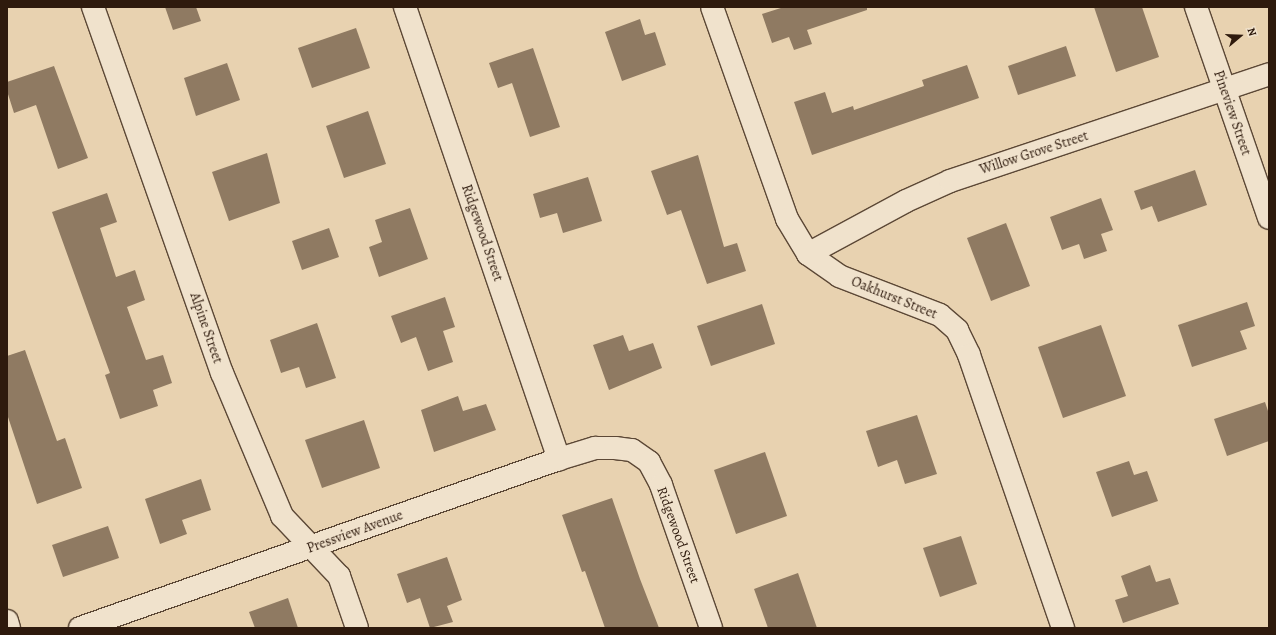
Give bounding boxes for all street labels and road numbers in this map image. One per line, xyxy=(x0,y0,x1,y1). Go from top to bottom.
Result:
street label: Pineview Street xyxy=(1210,68,1254,158)
street label: Willow Grove Street xyxy=(978,128,1090,178)
street label: Ridgewood Street xyxy=(458,182,506,284)
street label: Oakhurst Street xyxy=(849,273,939,323)
street label: Alpine Street xyxy=(186,290,226,366)
street label: Ridgewood Street xyxy=(653,484,703,586)
street label: Pressview Avenue xyxy=(305,507,405,557)

